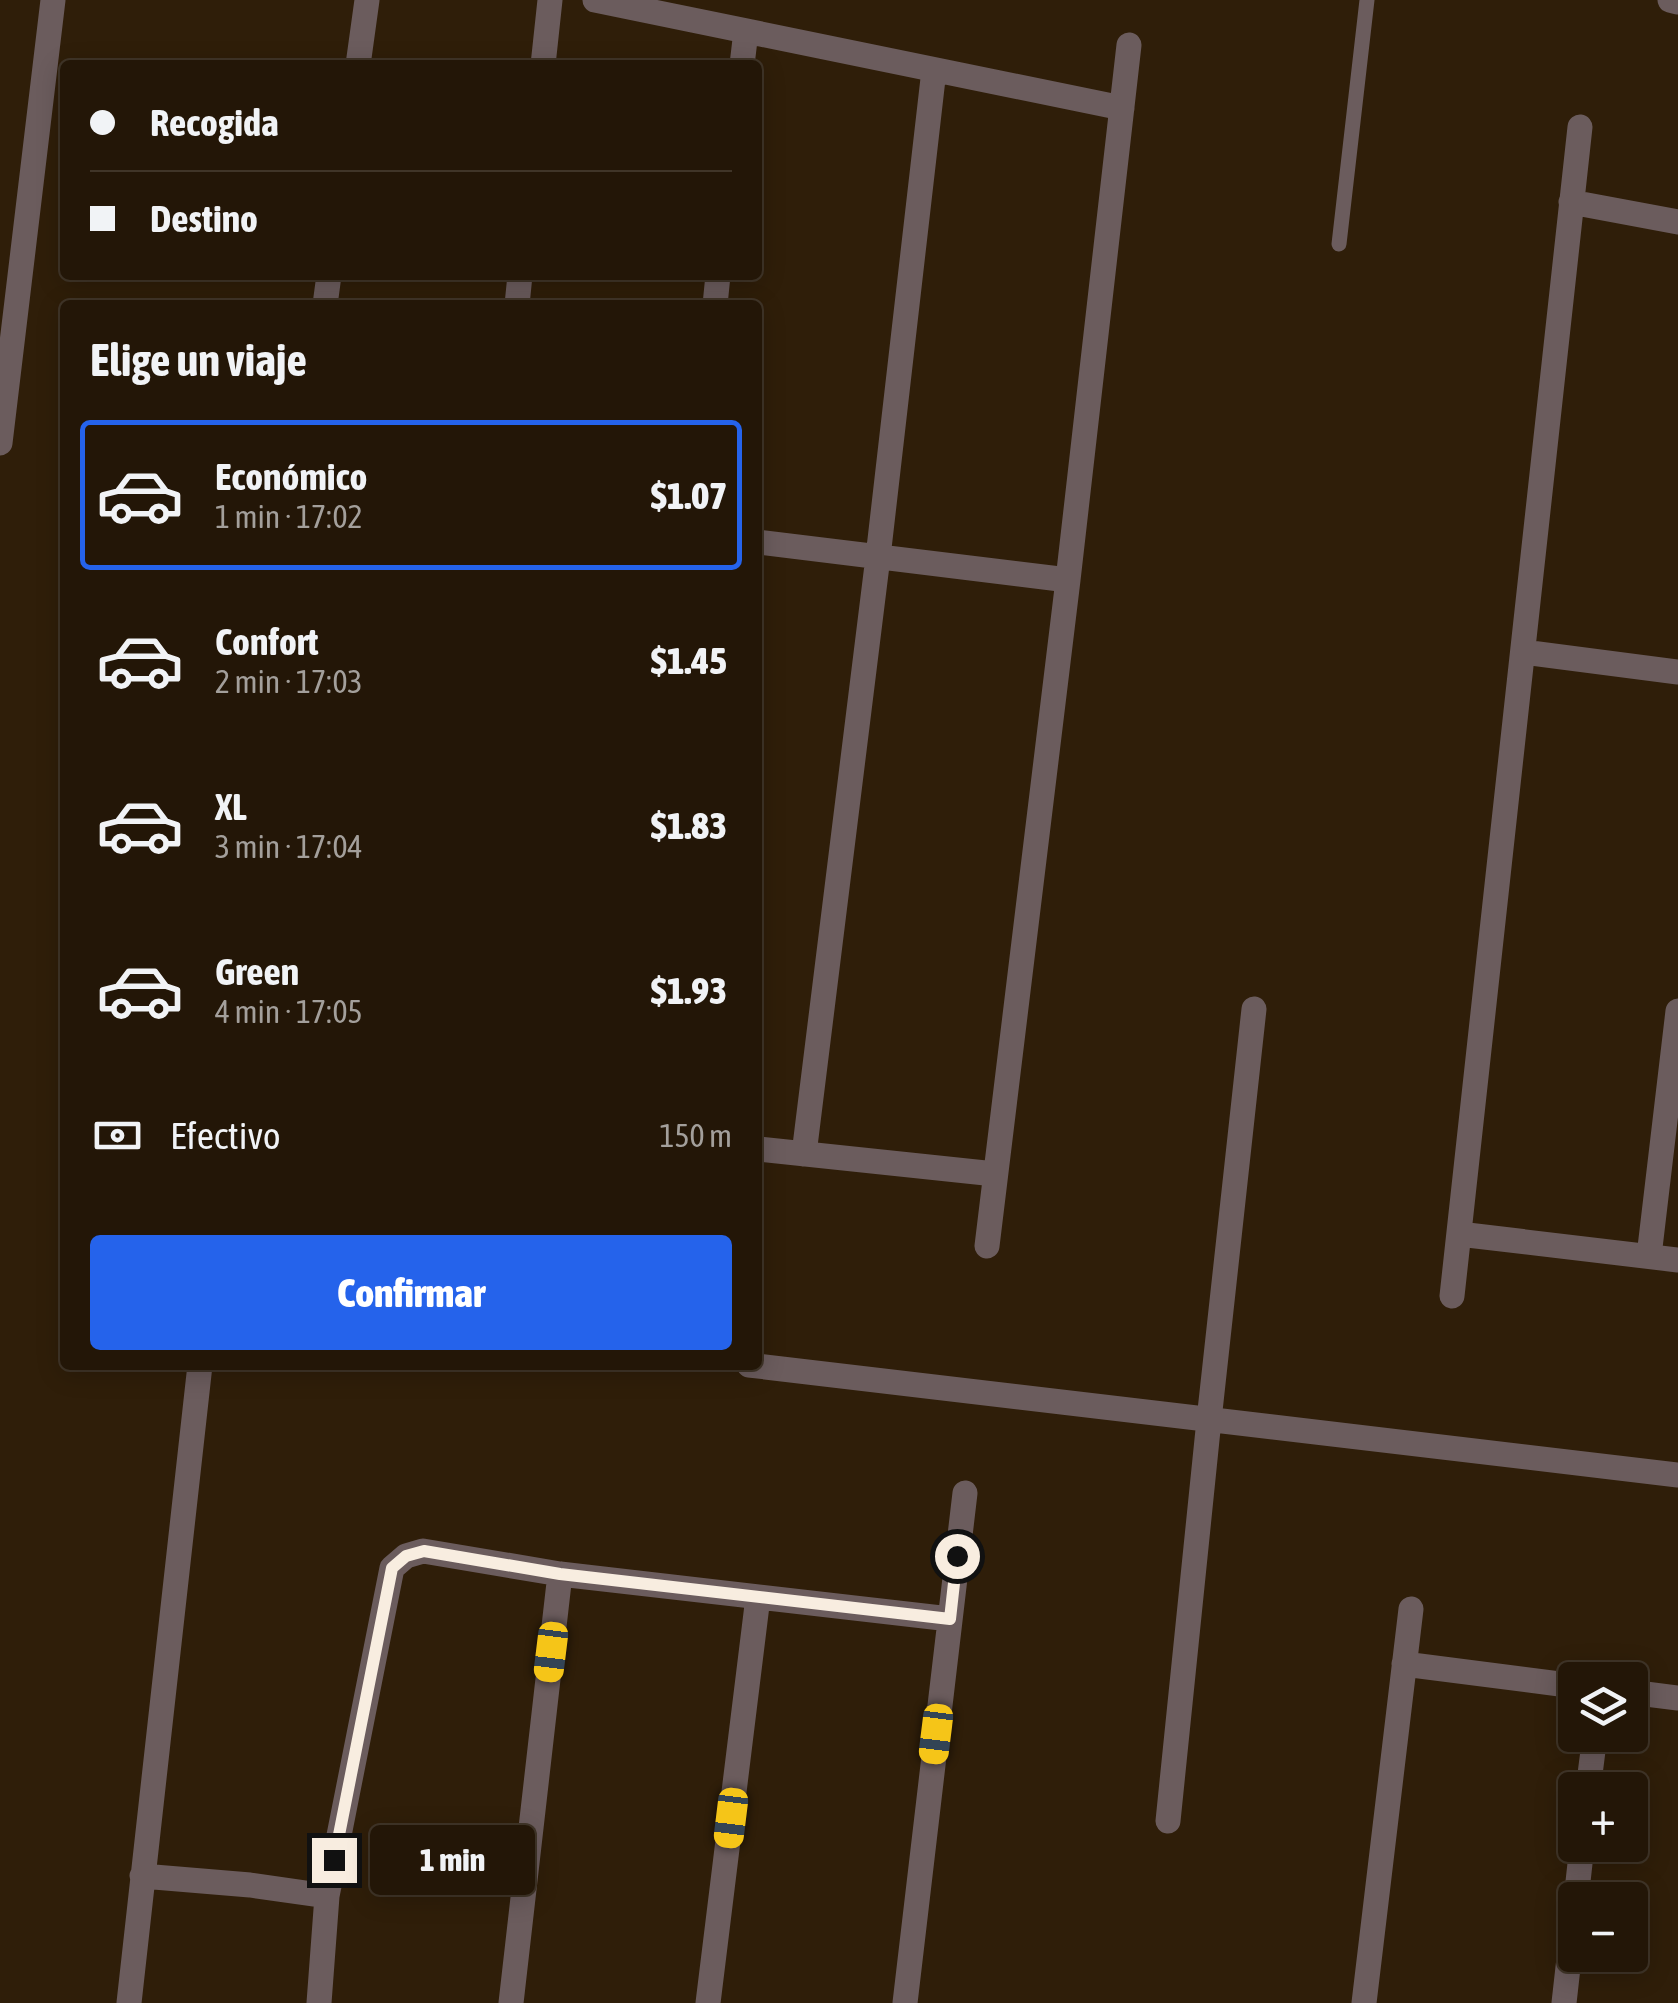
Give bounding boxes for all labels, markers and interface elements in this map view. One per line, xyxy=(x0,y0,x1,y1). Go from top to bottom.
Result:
text: Recogida xyxy=(150,101,279,144)
text: Destino xyxy=(150,197,258,240)
text: Elige un viaje xyxy=(90,334,307,386)
icon: car xyxy=(95,450,185,540)
text: Económico xyxy=(215,455,367,498)
text: $1.07 xyxy=(651,474,727,517)
text: 1 min · 17:02 xyxy=(215,498,362,535)
icon: car xyxy=(95,615,185,705)
text: Confort xyxy=(215,620,319,663)
text: $1.45 xyxy=(651,639,727,682)
text: 2 min · 17:03 xyxy=(215,663,362,700)
icon: car xyxy=(95,780,185,870)
text: XL xyxy=(215,785,247,828)
text: $1.83 xyxy=(651,804,727,847)
text: 3 min · 17:04 xyxy=(215,828,362,865)
icon: car xyxy=(95,945,185,1035)
text: Green xyxy=(215,950,299,993)
text: $1.93 xyxy=(651,969,727,1012)
text: 4 min · 17:05 xyxy=(215,993,362,1030)
icon: cash xyxy=(90,1108,145,1163)
text: Efectivo xyxy=(170,1114,281,1157)
text: 150 m xyxy=(659,1117,732,1154)
button: Confirmar xyxy=(90,1235,732,1350)
route start xyxy=(935,1534,980,1579)
car xyxy=(532,1620,570,1684)
map controls xyxy=(1558,1662,1648,1972)
button: layers xyxy=(1558,1662,1648,1752)
car xyxy=(917,1702,955,1766)
button: + xyxy=(1558,1772,1648,1862)
car xyxy=(712,1786,750,1850)
callout: 1 min xyxy=(369,1825,534,1895)
route end xyxy=(312,1838,357,1883)
text: 1 min xyxy=(420,1841,485,1878)
button: − xyxy=(1558,1882,1648,1972)

